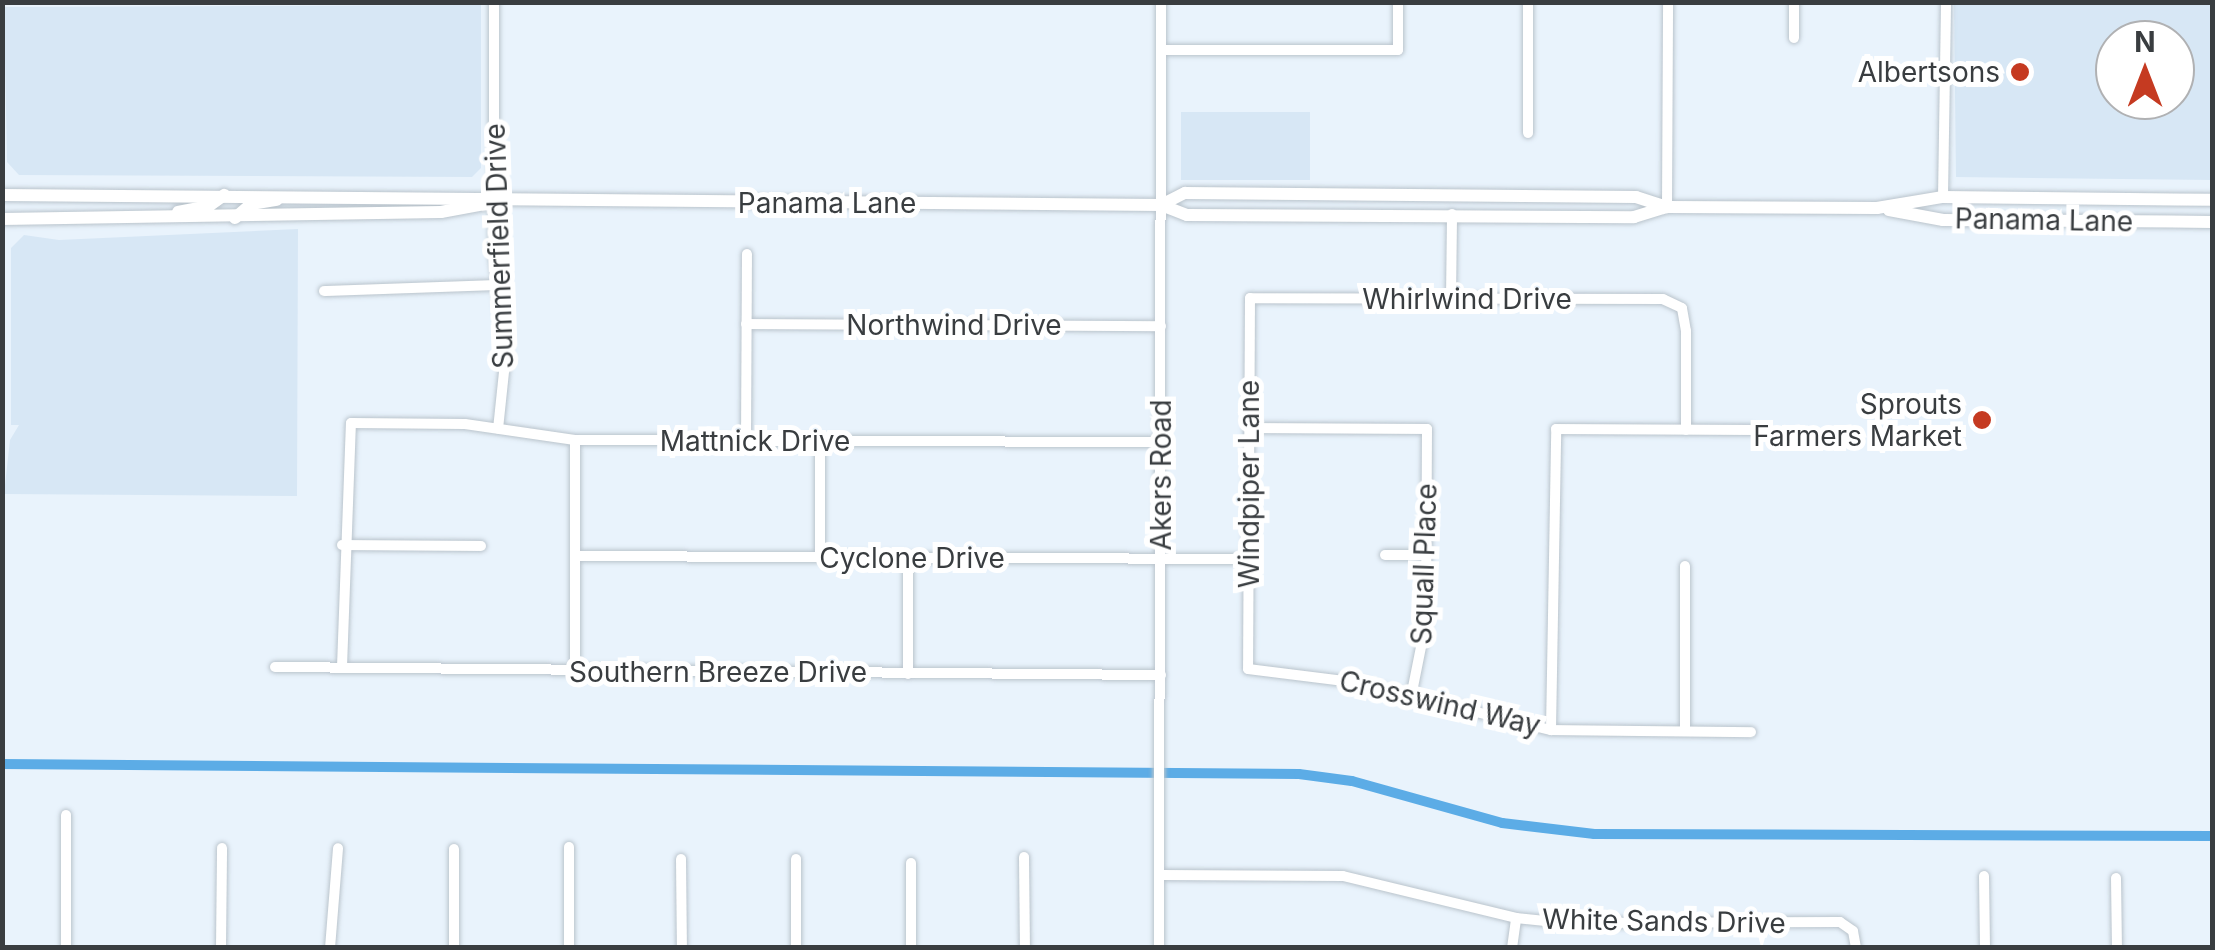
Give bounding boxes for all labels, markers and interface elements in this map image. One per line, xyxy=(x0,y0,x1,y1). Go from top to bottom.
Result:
north arrow xyxy=(2095,20,2195,120)
text: N xyxy=(2134,25,2156,59)
place label: Albertsons xyxy=(1858,55,2000,89)
marker: Albertsons xyxy=(2009,61,2031,83)
street label: Summerfield Drive xyxy=(478,123,520,369)
street label: Panama Lane xyxy=(738,186,916,220)
street label: Panama Lane xyxy=(1955,202,2133,238)
street label: Whirlwind Drive xyxy=(1362,282,1572,316)
street label: Northwind Drive xyxy=(846,308,1062,342)
street label: Windpiper Lane xyxy=(1232,380,1266,588)
place label: Sprouts Farmers Market xyxy=(1753,387,1962,453)
street label: Akers Road xyxy=(1144,399,1178,551)
marker: Sprouts Farmers Market xyxy=(1971,409,1993,431)
street label: Mattnick Drive xyxy=(660,424,850,458)
street label: Squall Place xyxy=(1404,483,1444,645)
street label: Cyclone Drive xyxy=(819,541,1005,575)
street label: Southern Breeze Drive xyxy=(569,655,867,689)
street label: Crosswind Way xyxy=(1336,664,1544,742)
street label: White Sands Drive xyxy=(1542,902,1786,940)

